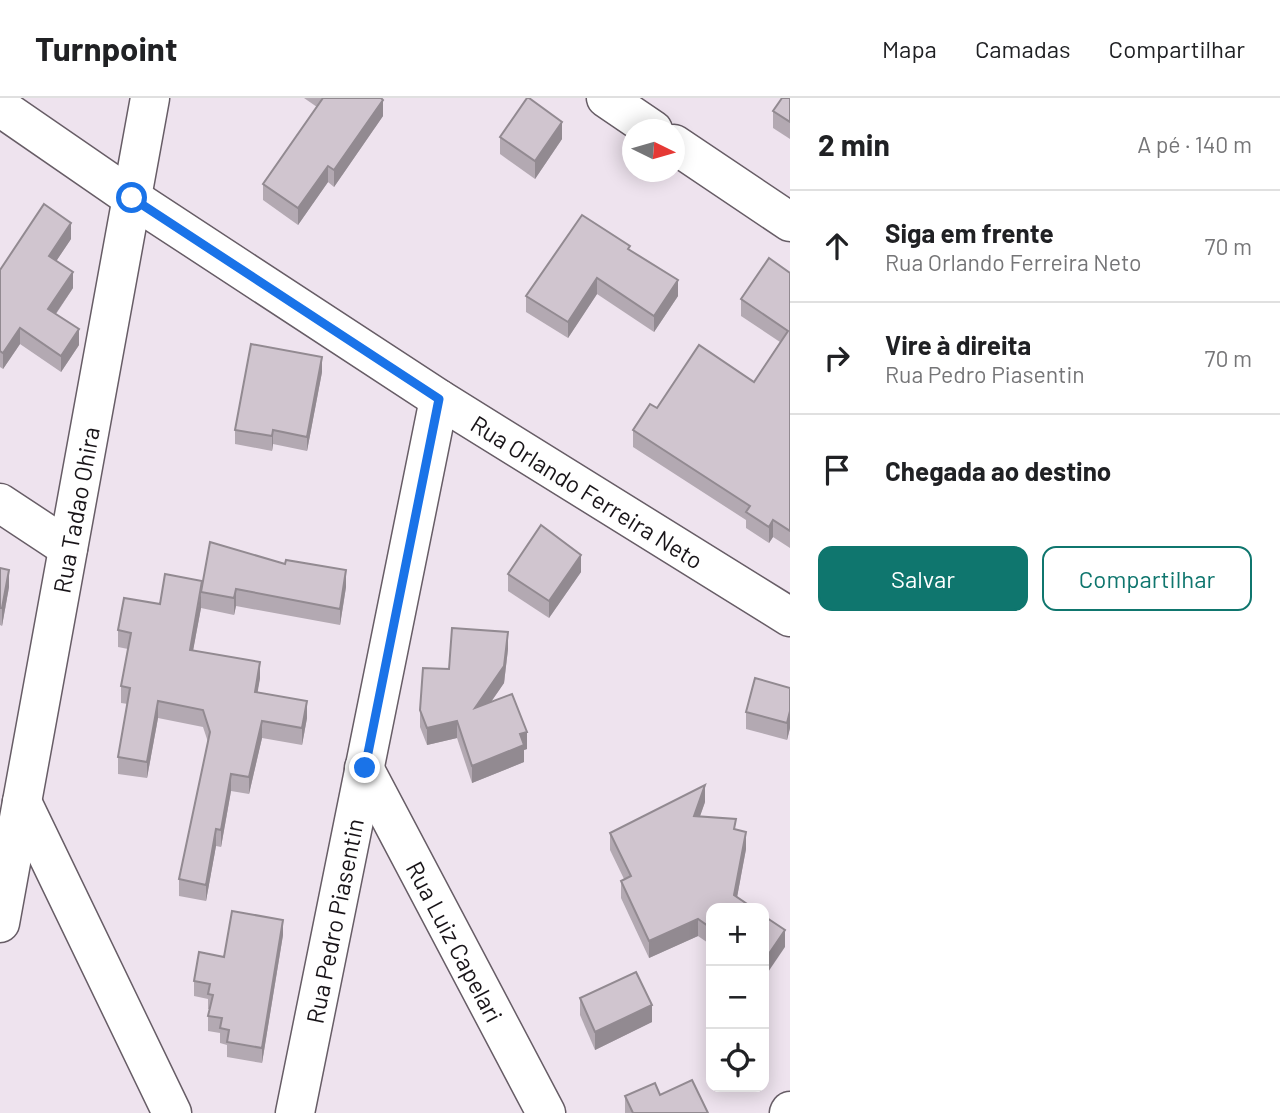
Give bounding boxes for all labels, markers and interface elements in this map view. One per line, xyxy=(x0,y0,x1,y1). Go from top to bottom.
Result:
text: Turnpoint xyxy=(35,28,177,68)
text: Mapa xyxy=(882,34,937,63)
text: Camadas xyxy=(975,34,1071,63)
text: Compartilhar xyxy=(1109,34,1245,63)
north arrow xyxy=(622,119,685,182)
text: 2 min xyxy=(818,126,890,162)
text: A pé · 140 m xyxy=(1137,130,1252,158)
route start xyxy=(116,182,147,213)
text: Siga em frente xyxy=(885,217,1054,248)
icon: ahead xyxy=(818,227,856,265)
text: 70 m xyxy=(1205,232,1252,260)
text: Rua Orlando Ferreira Neto xyxy=(885,248,1141,276)
text: Vire à direita xyxy=(885,329,1031,360)
icon: right xyxy=(818,339,856,377)
text: 70 m xyxy=(1205,344,1252,372)
text: Rua Pedro Piasentin xyxy=(885,360,1085,388)
street label: Rua Orlando Ferreira Neto xyxy=(466,408,709,574)
street label: Rua Tadao Ohira xyxy=(46,424,104,595)
icon: arrive xyxy=(818,451,856,489)
text: Chegada ao destino xyxy=(885,455,1111,486)
button: Salvar xyxy=(818,546,1028,611)
button: Compartilhar xyxy=(1042,546,1252,611)
route end xyxy=(349,752,380,783)
street label: Rua Pedro Piasentin xyxy=(299,816,369,1026)
street label: Rua Luiz Capelari xyxy=(401,856,510,1027)
map controls xyxy=(706,903,769,1092)
button: + xyxy=(706,903,769,966)
button: − xyxy=(706,966,769,1029)
button: locate xyxy=(706,1029,769,1092)

